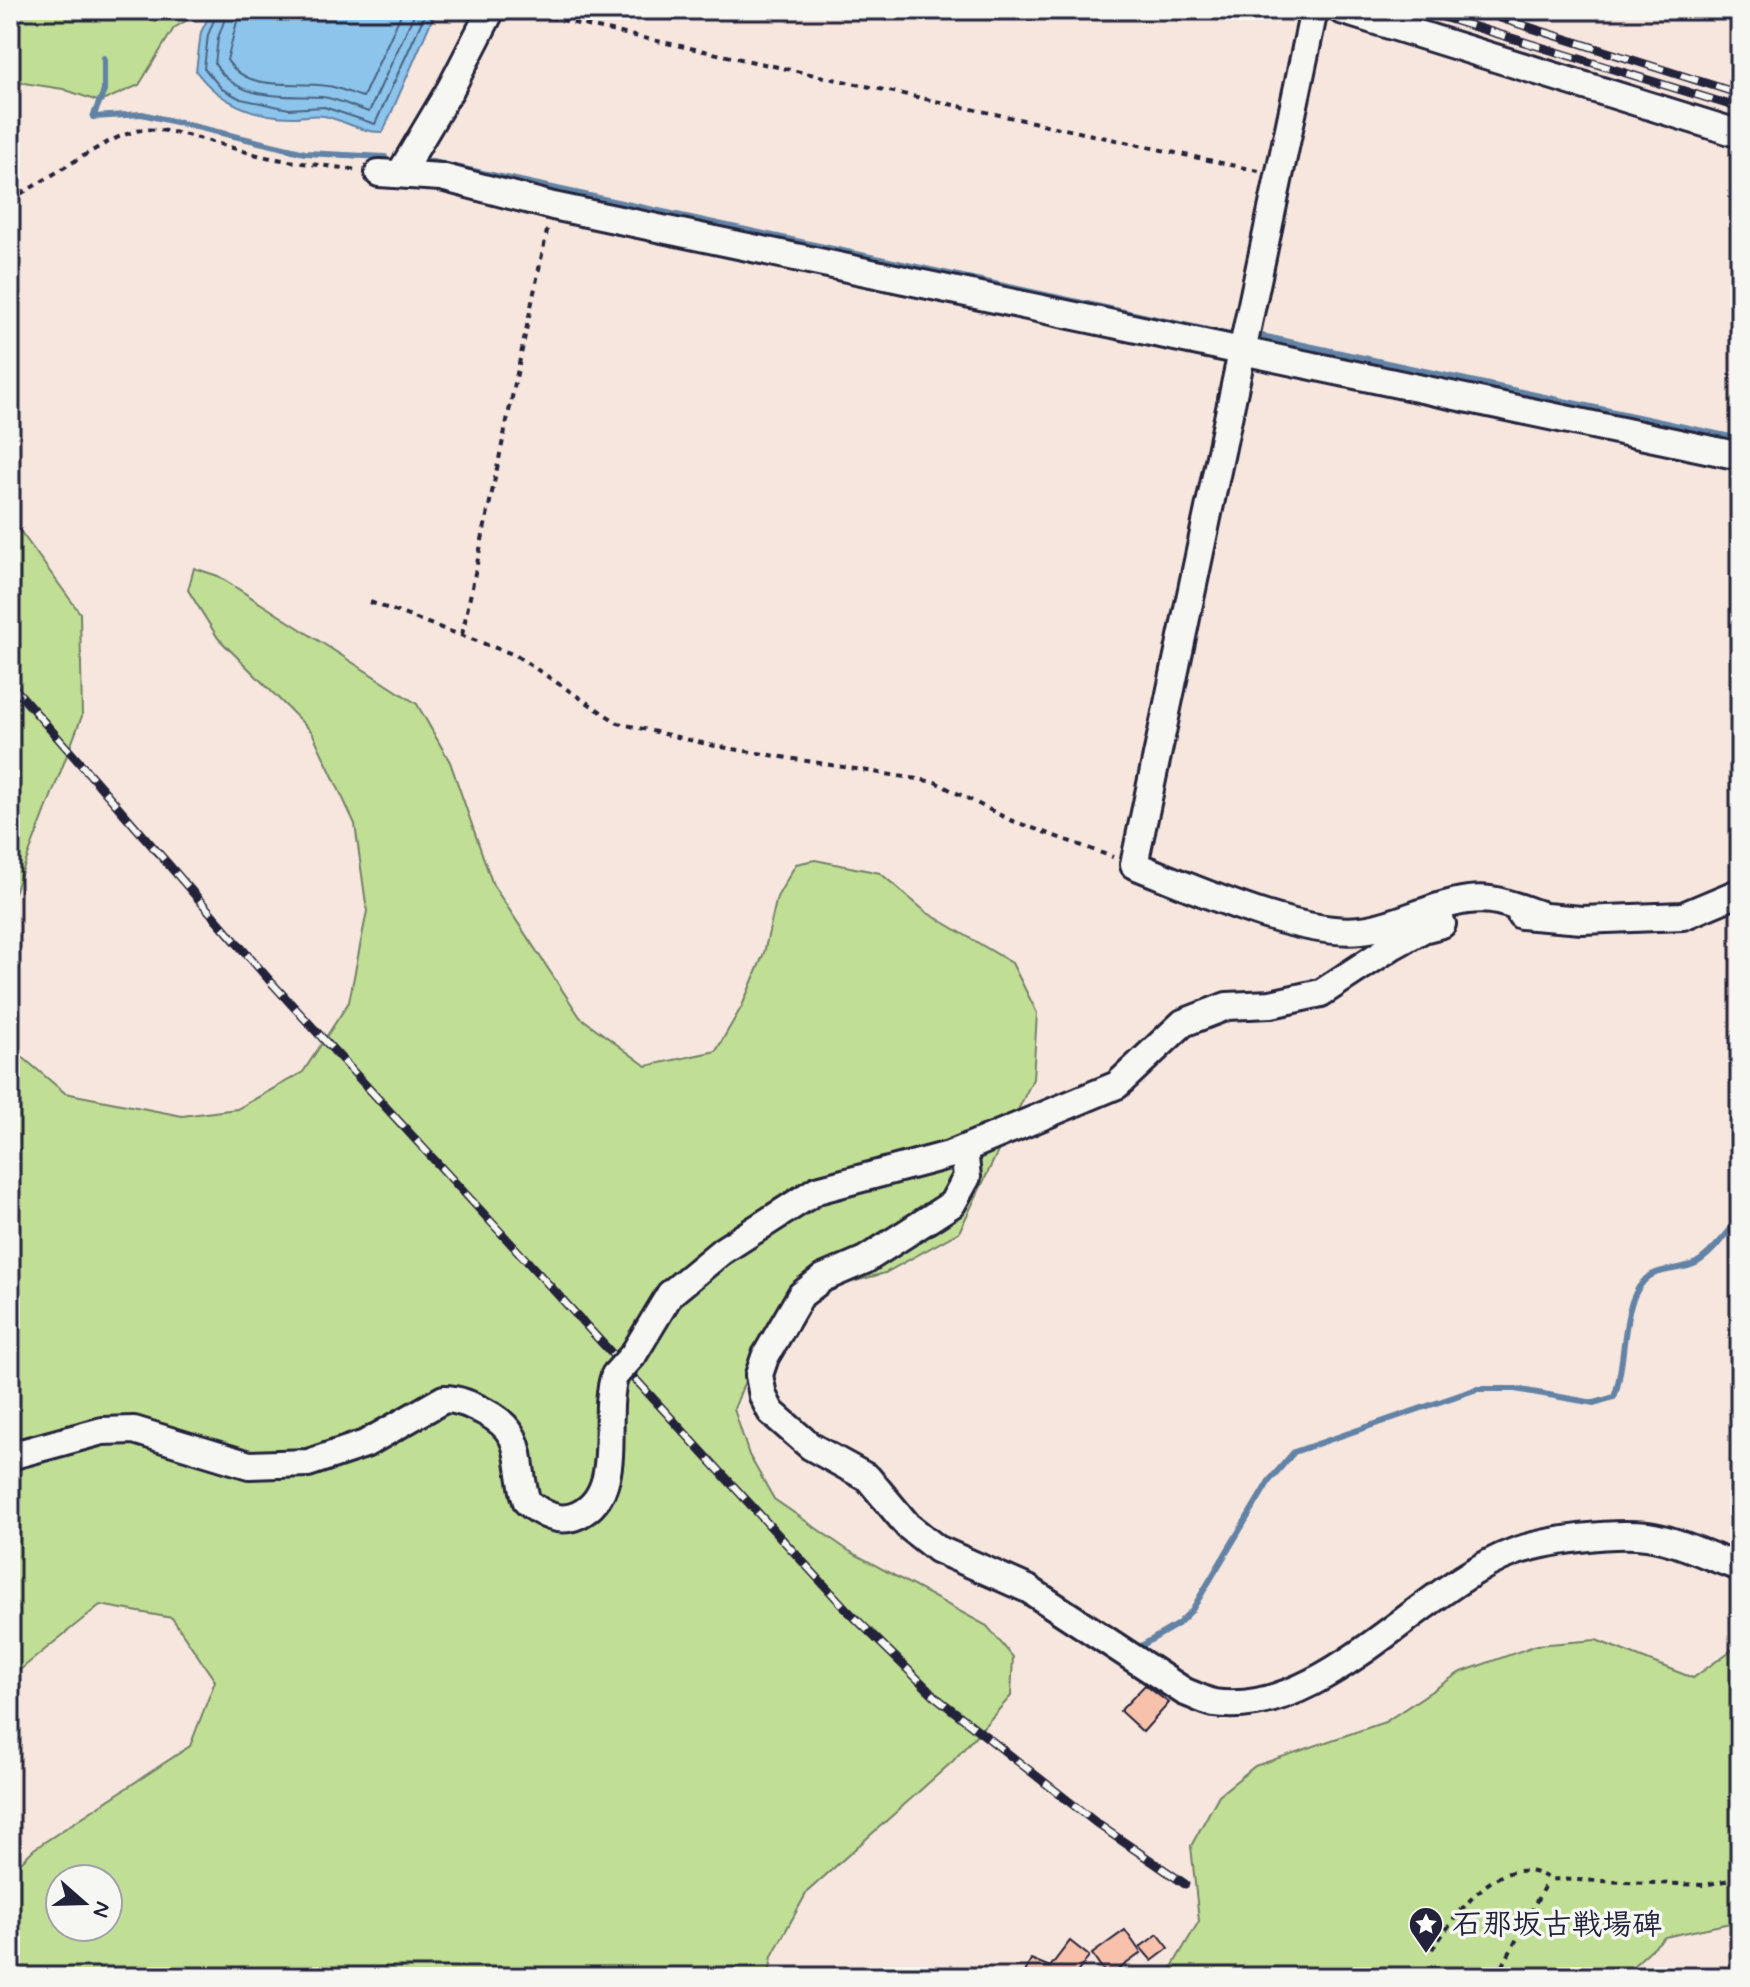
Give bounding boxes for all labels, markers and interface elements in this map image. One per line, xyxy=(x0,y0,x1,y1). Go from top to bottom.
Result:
north arrow xyxy=(44,1863,124,1943)
text: N xyxy=(85,1897,117,1921)
place icon: 石那坂古戦場碑 xyxy=(1407,1905,1445,1955)
place label: 石那坂古戦場碑 xyxy=(1452,1906,1662,1945)

